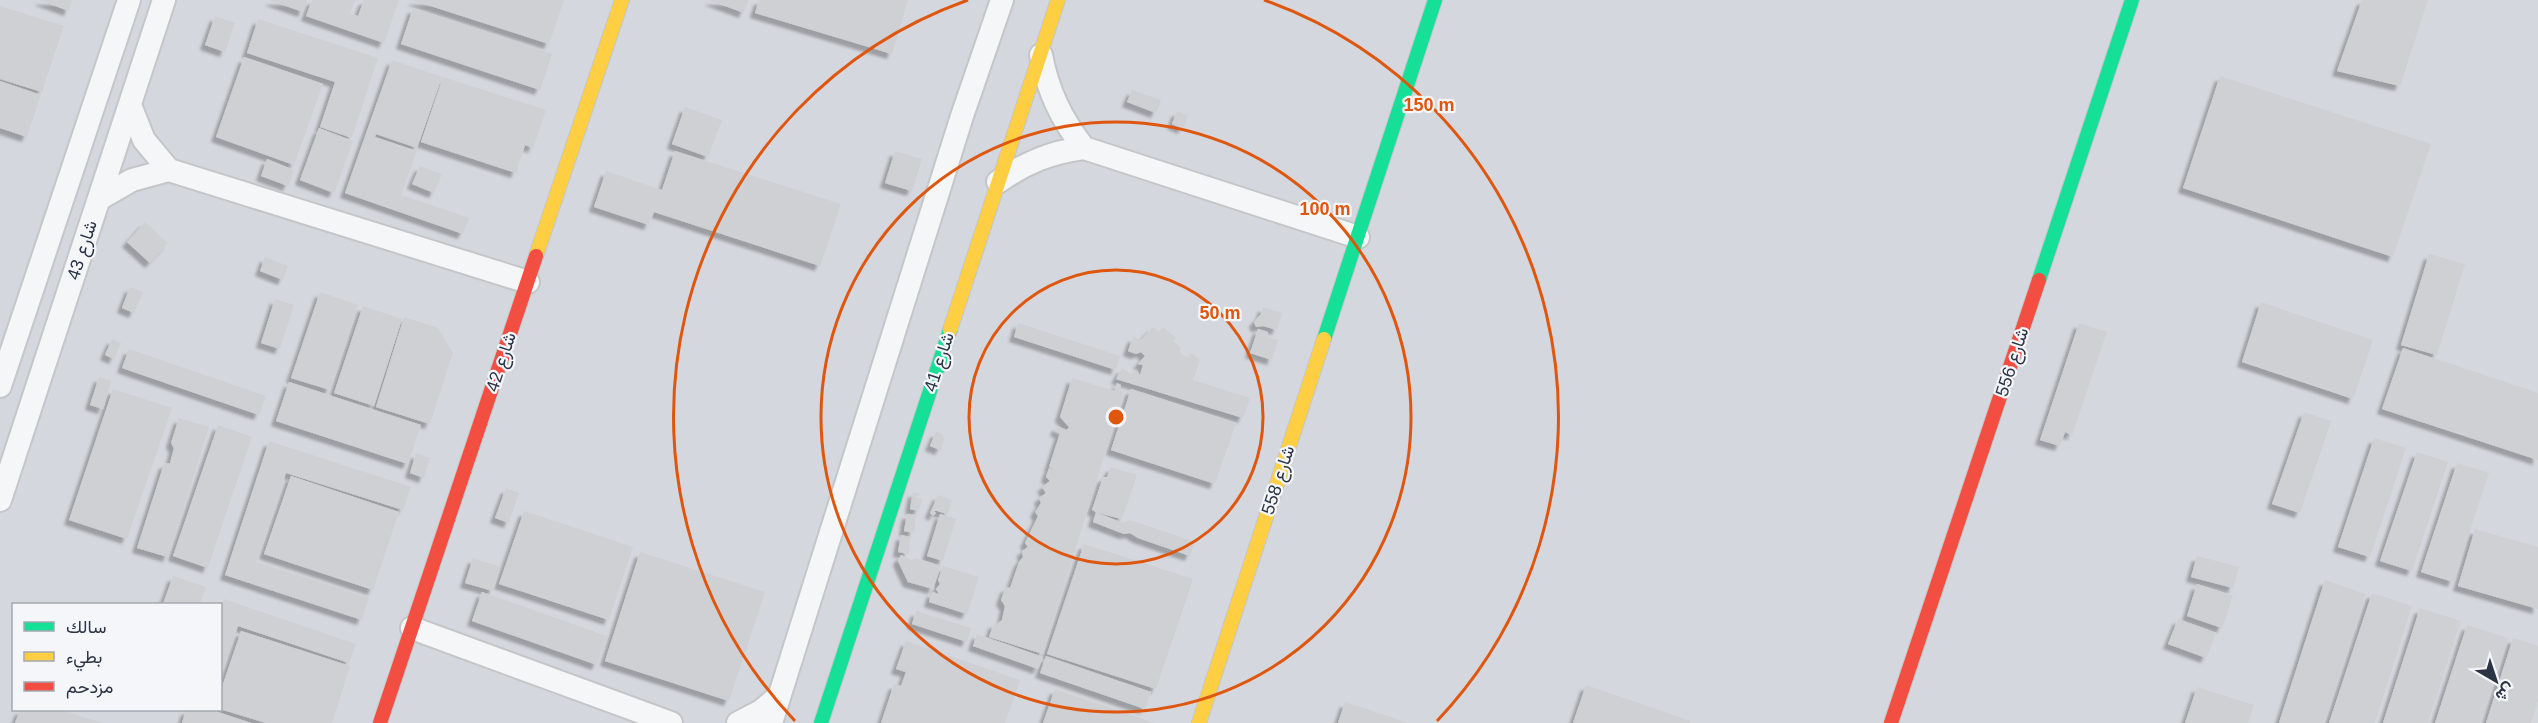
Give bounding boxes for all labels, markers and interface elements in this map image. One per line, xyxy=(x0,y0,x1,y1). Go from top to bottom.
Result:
text: 150 m xyxy=(1403,95,1455,115)
text: 100 m xyxy=(1299,199,1351,219)
street label: شارع 43 xyxy=(63,218,103,283)
text: 50 m xyxy=(1199,303,1241,323)
street label: شارع 556 xyxy=(1991,325,2034,400)
street label: شارع 42 xyxy=(482,330,522,395)
street label: شارع 41 xyxy=(920,330,960,395)
centre of rings xyxy=(1106,407,1126,427)
street label: شارع 558 xyxy=(1257,443,1300,518)
legend xyxy=(12,603,222,711)
text: سالك xyxy=(66,617,106,637)
text: بطيء xyxy=(66,647,102,672)
north arrow xyxy=(2466,651,2526,711)
text: مزدحم xyxy=(66,677,113,699)
text: ش xyxy=(2492,679,2518,705)

